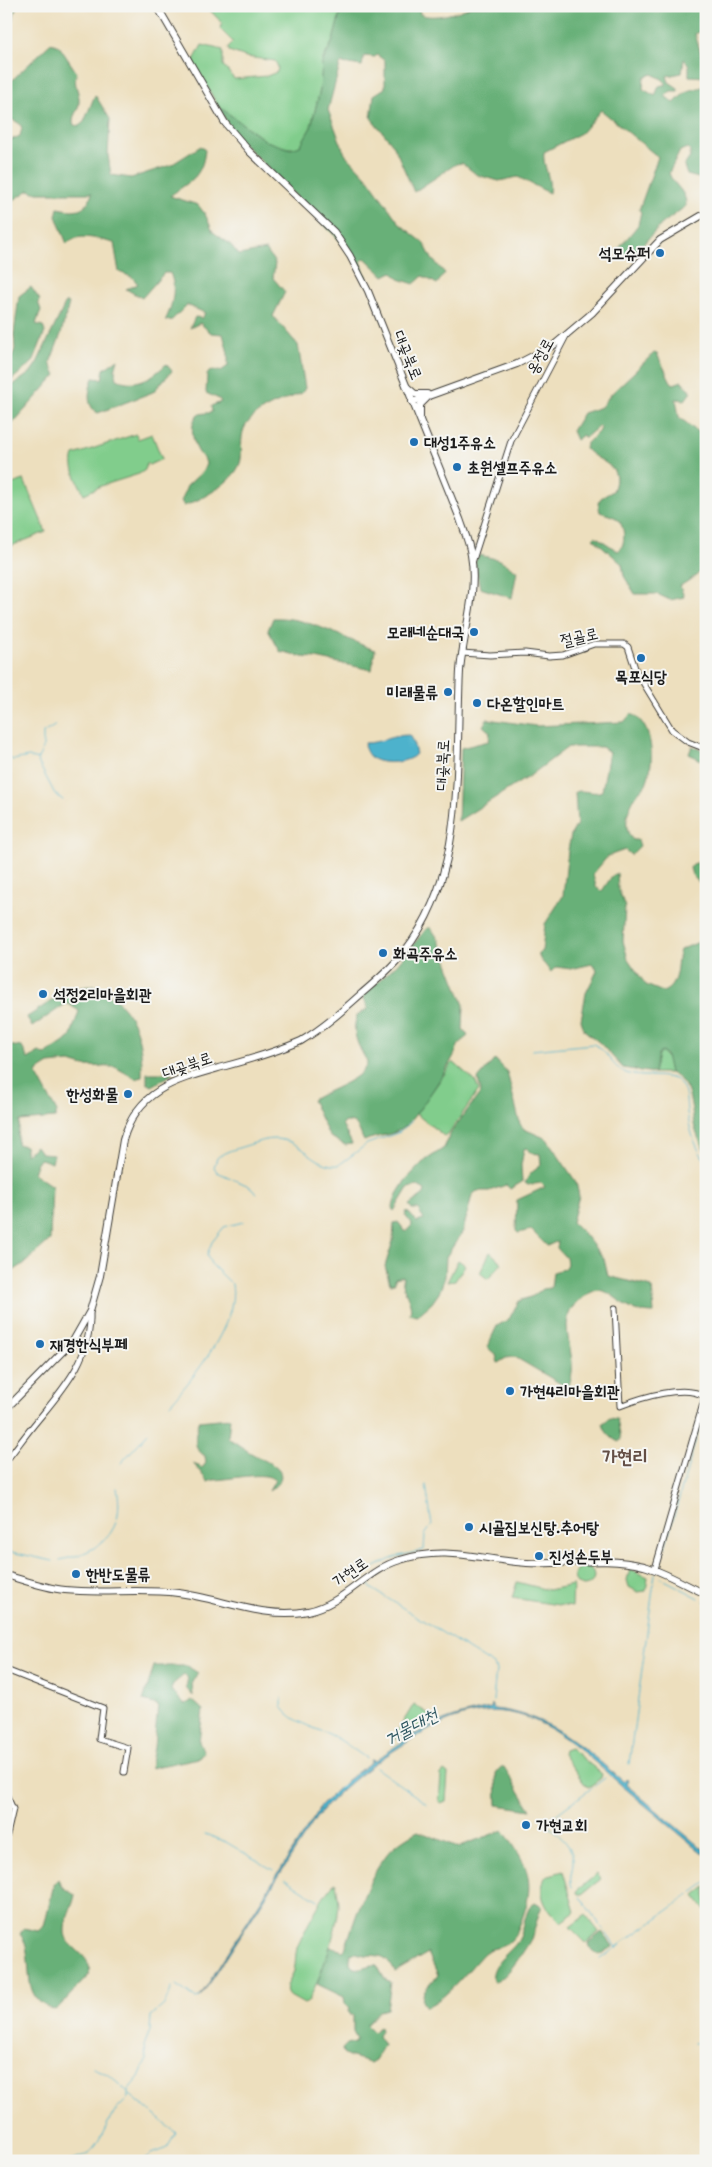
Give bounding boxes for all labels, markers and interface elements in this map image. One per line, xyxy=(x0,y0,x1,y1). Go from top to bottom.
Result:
place label: 석모슈퍼 xyxy=(599,244,650,263)
marker: 석모슈퍼 xyxy=(654,247,666,259)
street label: 대곶북로 xyxy=(390,328,426,382)
street label: 옹정로 xyxy=(523,334,557,378)
place label: 대성1주유소 xyxy=(424,433,496,452)
marker: 대성1주유소 xyxy=(408,436,420,448)
place label: 초원셀프주유소 xyxy=(467,458,557,477)
marker: 초원셀프주유소 xyxy=(451,461,463,473)
place label: 모래네순대국 xyxy=(387,623,464,642)
street label: 절골로 xyxy=(558,623,600,651)
marker: 모래네순대국 xyxy=(468,626,480,638)
marker: 목포식당 xyxy=(635,652,647,664)
place label: 목포식당 xyxy=(615,667,667,686)
place label: 미래물류 xyxy=(387,683,438,702)
marker: 미래물류 xyxy=(442,686,454,698)
place label: 다온할인마트 xyxy=(487,694,564,713)
marker: 다온할인마트 xyxy=(471,697,483,709)
street label: 대곶북로 xyxy=(431,739,453,791)
place label: 화곡주유소 xyxy=(393,944,458,963)
marker: 화곡주유소 xyxy=(377,947,389,959)
place label: 석정2리마을회관 xyxy=(53,985,152,1004)
marker: 석정2리마을회관 xyxy=(37,988,49,1000)
street label: 대곶북로 xyxy=(160,1048,214,1082)
place label: 한성화물 xyxy=(66,1085,118,1104)
marker: 한성화물 xyxy=(122,1088,134,1100)
place label: 재경한식부페 xyxy=(49,1335,127,1354)
marker: 재경한식부페 xyxy=(34,1338,46,1350)
place label: 가현4리마을회관 xyxy=(520,1382,620,1401)
marker: 가현4리마을회관 xyxy=(504,1385,516,1397)
district label: 가현리 xyxy=(602,1445,648,1468)
place label: 시골집보신탕.추어탕 xyxy=(479,1518,599,1537)
marker: 시골집보신탕.추어탕 xyxy=(463,1521,475,1533)
place label: 진성손두부 xyxy=(549,1547,614,1566)
marker: 진성손두부 xyxy=(533,1550,545,1562)
street label: 가현로 xyxy=(329,1553,371,1591)
place label: 한반도물류 xyxy=(85,1565,151,1584)
marker: 한반도물류 xyxy=(70,1568,82,1580)
water label: 거물대천 xyxy=(380,1703,443,1750)
place label: 가현교회 xyxy=(536,1816,588,1835)
marker: 가현교회 xyxy=(520,1819,532,1831)

